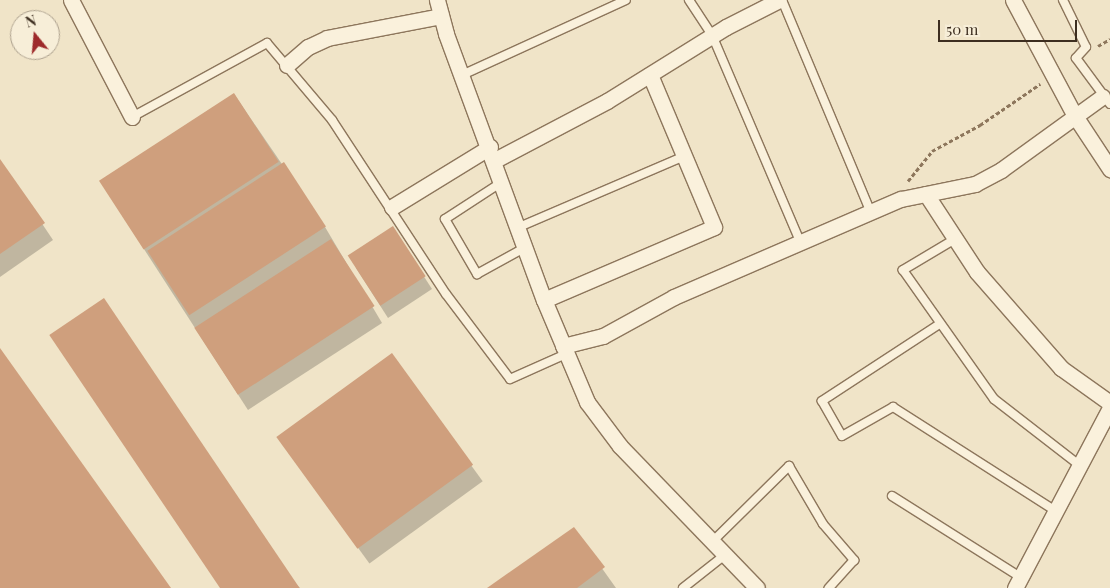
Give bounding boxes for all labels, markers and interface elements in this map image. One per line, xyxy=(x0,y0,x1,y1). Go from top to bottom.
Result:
north arrow xyxy=(10,10,60,60)
scale bar xyxy=(940,10,1079,42)
text: N xyxy=(23,11,38,32)
text: 50 m xyxy=(946,19,978,39)

